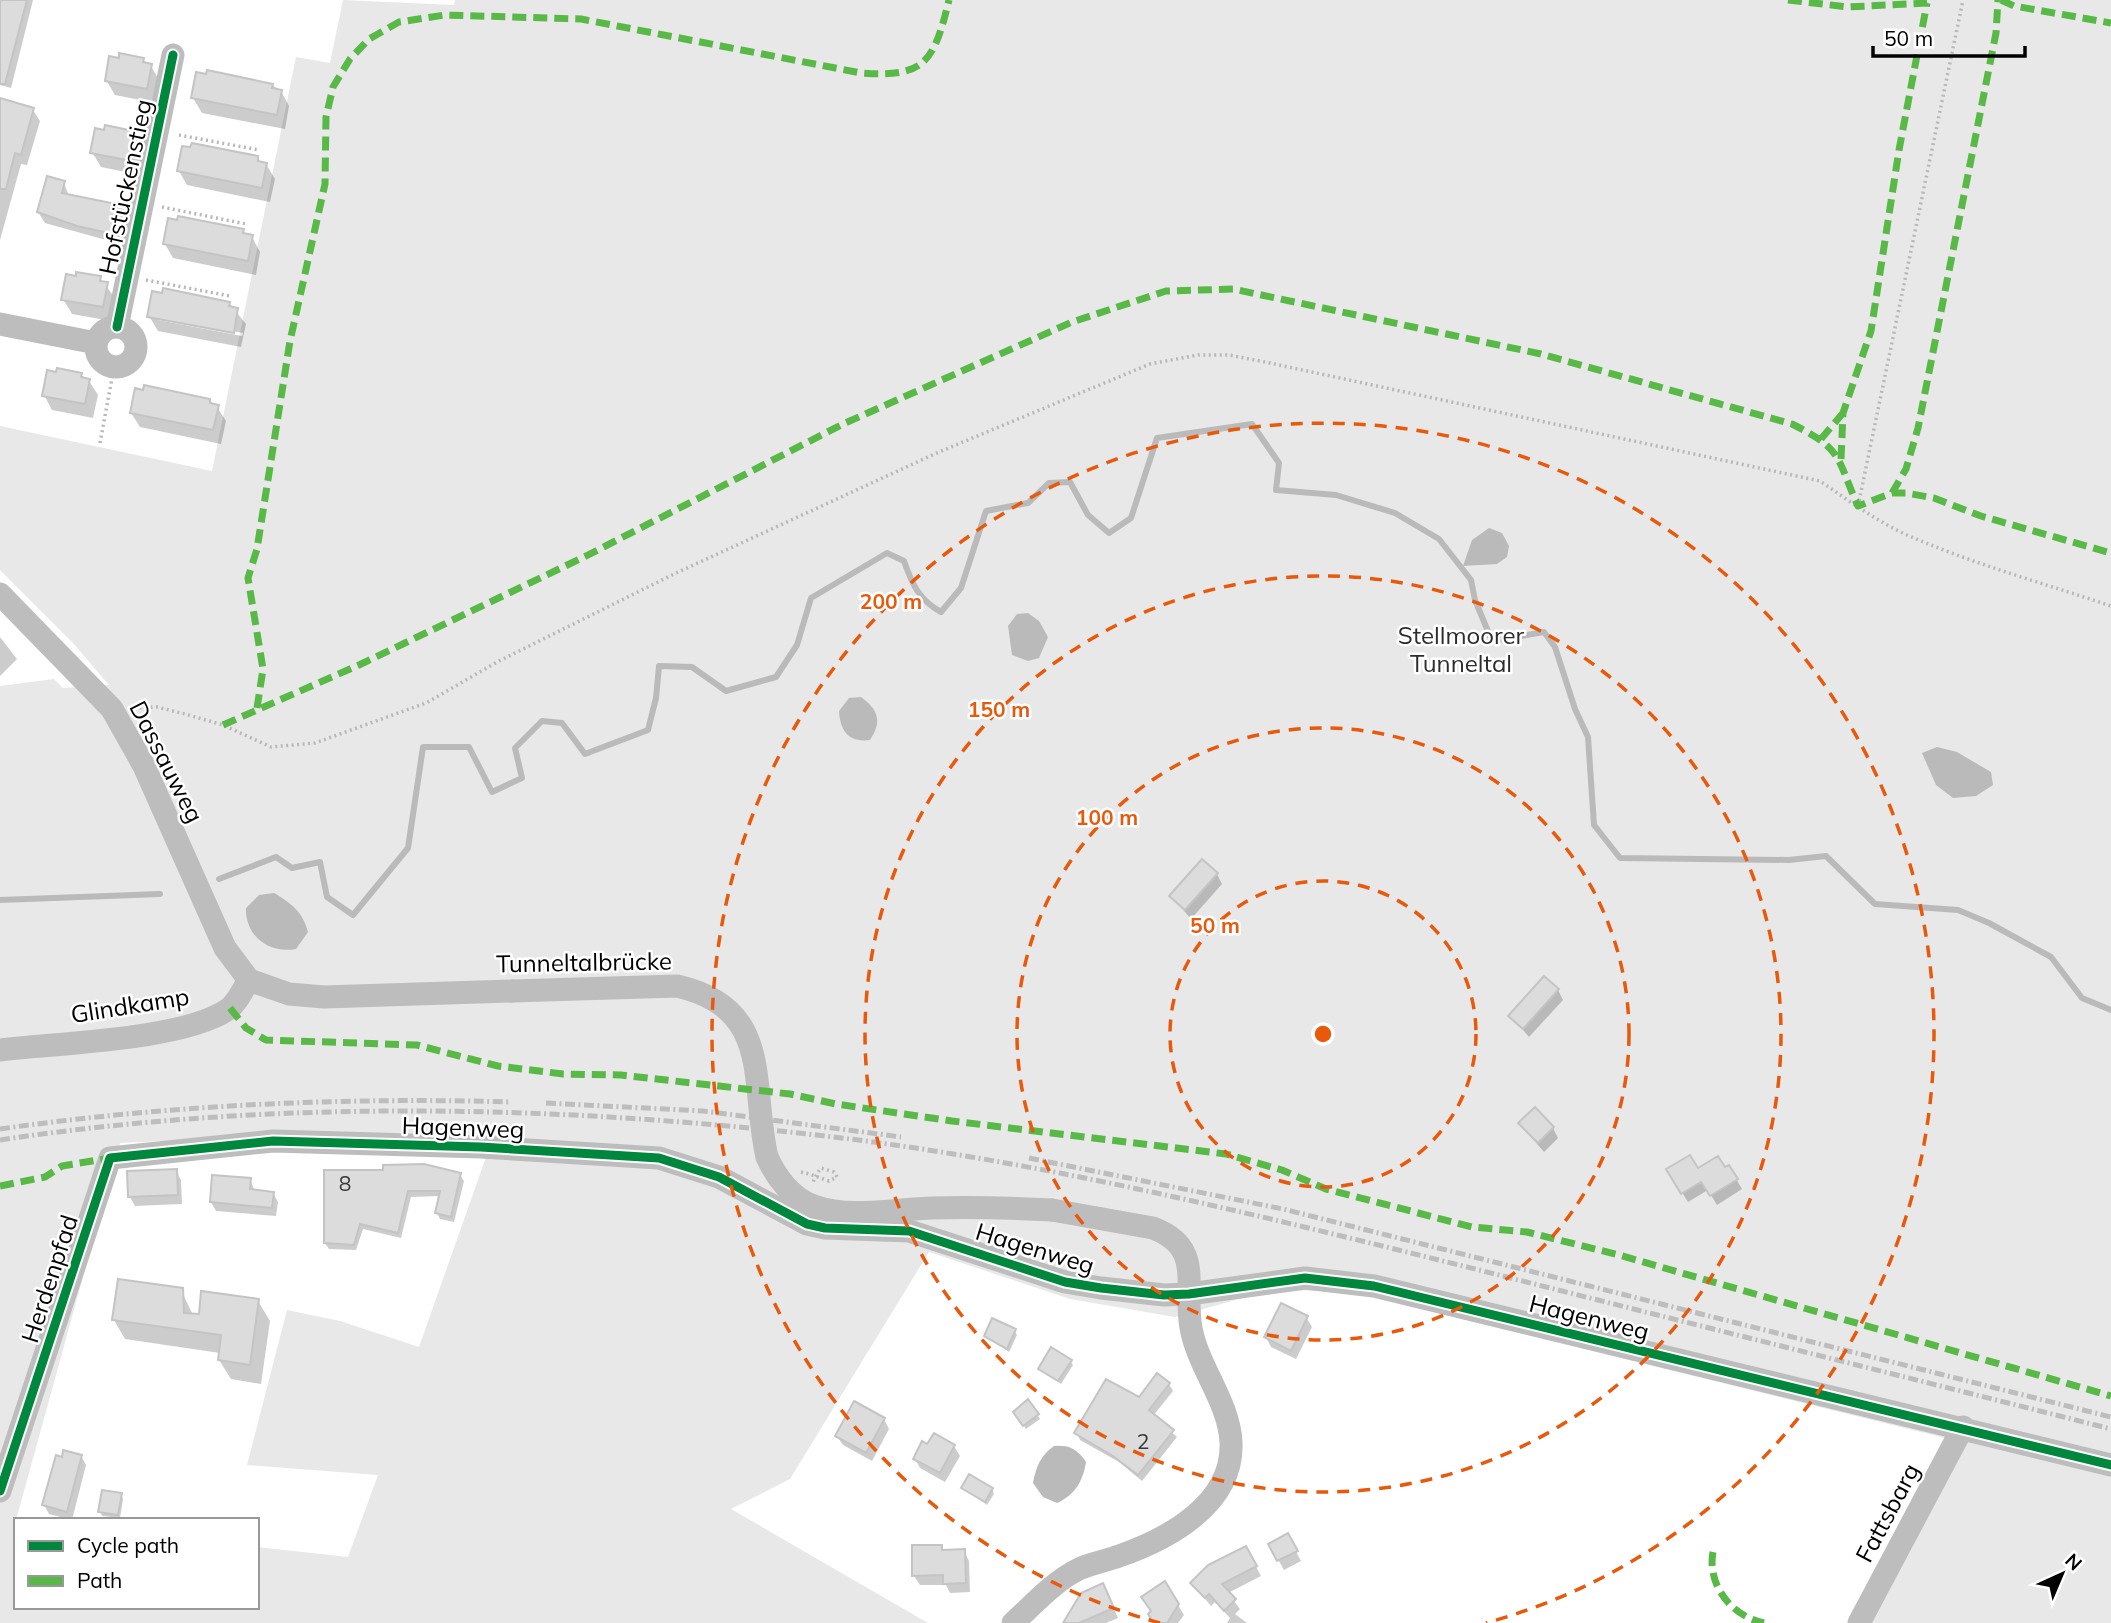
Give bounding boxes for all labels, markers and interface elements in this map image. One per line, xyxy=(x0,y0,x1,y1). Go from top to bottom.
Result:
scale bar xyxy=(1873,14,2025,58)
text: 50 m xyxy=(1884,25,1933,51)
street label: Hofstückenstieg xyxy=(92,96,158,277)
text: 200 m xyxy=(860,588,922,614)
park label: Stellmoorer Tunneltal xyxy=(1398,620,1525,678)
street label: Dassauweg xyxy=(123,696,210,827)
text: 150 m xyxy=(968,696,1030,722)
text: 100 m xyxy=(1076,804,1138,830)
text: 50 m xyxy=(1190,912,1240,938)
street label: Tunneltalbrücke xyxy=(496,945,672,979)
street label: Glindkamp xyxy=(68,981,191,1029)
centre of rings xyxy=(1311,1022,1335,1046)
street label: Hagenweg xyxy=(401,1110,525,1144)
house number: 8 xyxy=(339,1170,351,1196)
street label: Herdenpfad xyxy=(14,1211,84,1346)
street label: Hagenweg xyxy=(972,1216,1098,1280)
street label: Hagenweg xyxy=(1526,1288,1652,1346)
house number: 2 xyxy=(1137,1428,1149,1454)
street label: Fattsbarg xyxy=(1849,1458,1926,1567)
legend xyxy=(14,1518,259,1609)
text: Cycle path xyxy=(77,1532,179,1558)
north arrow xyxy=(2027,1539,2097,1609)
text: N xyxy=(2060,1548,2087,1575)
text: Path xyxy=(77,1567,122,1593)

